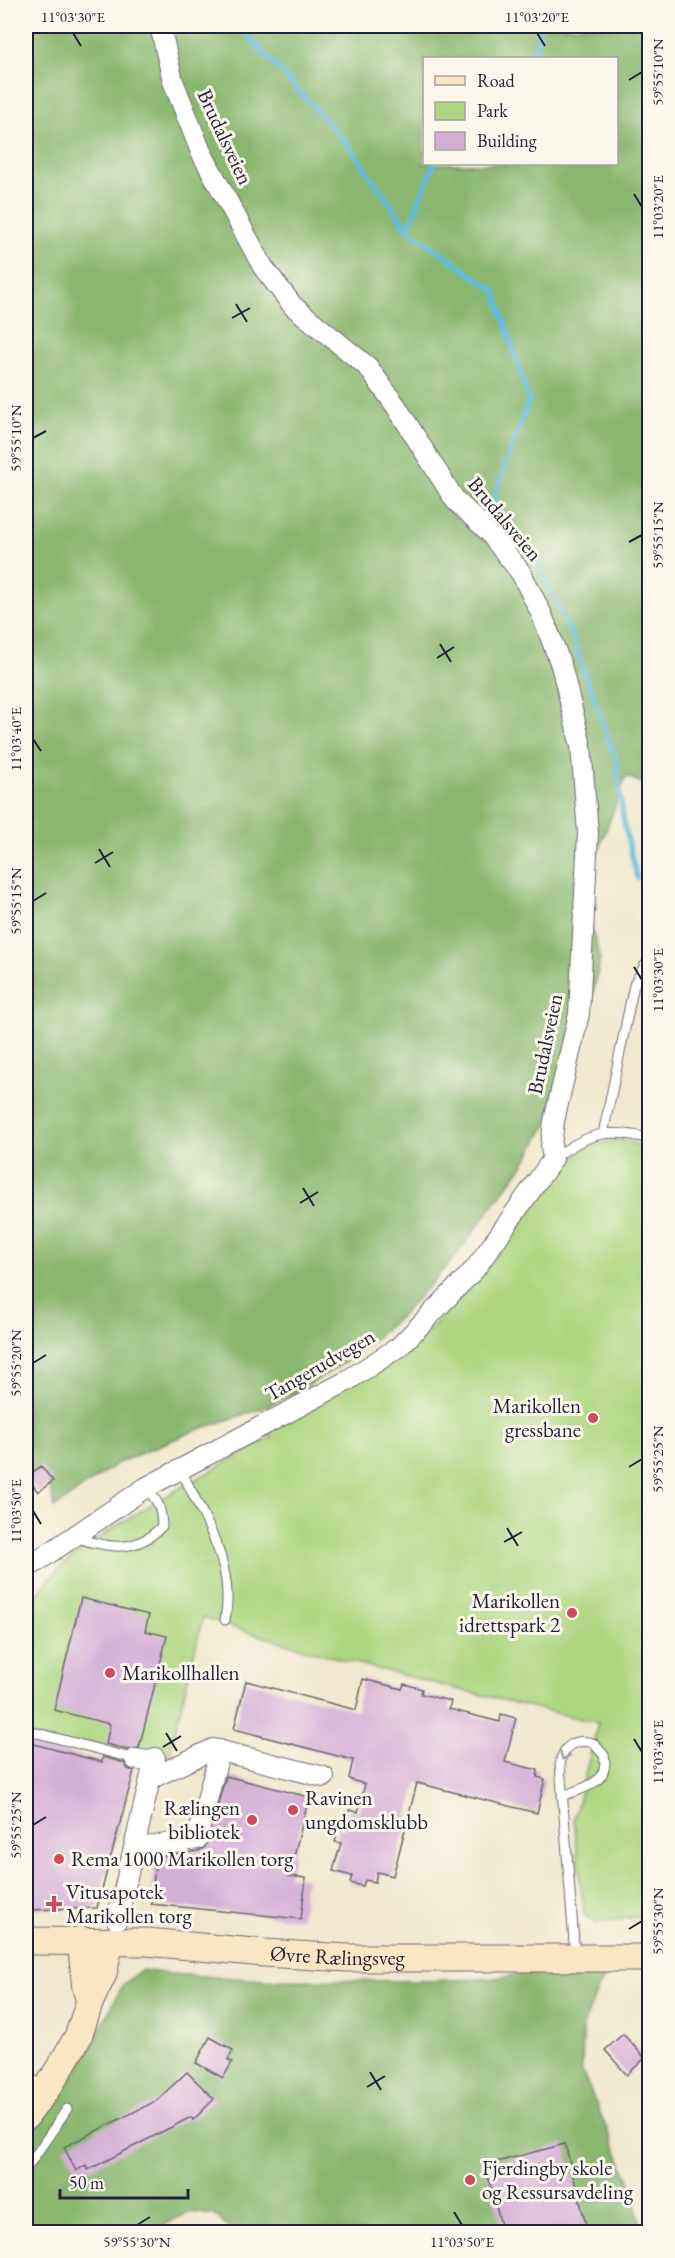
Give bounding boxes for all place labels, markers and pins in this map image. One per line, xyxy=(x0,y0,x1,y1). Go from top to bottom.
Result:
place label: Marikollen gressbane xyxy=(493,1392,581,1443)
marker: Marikollen gressbane xyxy=(586,1411,600,1425)
place label: Marikollen idrettspark 2 xyxy=(459,1587,560,1638)
marker: Marikollen idrettspark 2 xyxy=(565,1606,579,1620)
place label: Marikollhallen xyxy=(122,1659,240,1686)
marker: Marikollhallen xyxy=(103,1666,117,1680)
place label: Ravinen ungdomsklubb xyxy=(305,1784,428,1835)
place label: Rælingen bibliotek xyxy=(164,1794,241,1845)
marker: Ravinen ungdomsklubb xyxy=(286,1803,300,1817)
marker: Rælingen bibliotek xyxy=(245,1813,259,1827)
place label: Rema 1000 Marikollen torg xyxy=(71,1845,294,1872)
marker: Rema 1000 Marikollen torg xyxy=(52,1852,66,1866)
place label: Vitusapotek Marikollen torg xyxy=(66,1878,193,1929)
marker: Vitusapotek Marikollen torg xyxy=(47,1897,61,1911)
place label: Fjerdingby skole og Ressursavdeling xyxy=(482,2154,634,2205)
marker: Fjerdingby skole og Ressursavdeling xyxy=(463,2173,477,2187)

